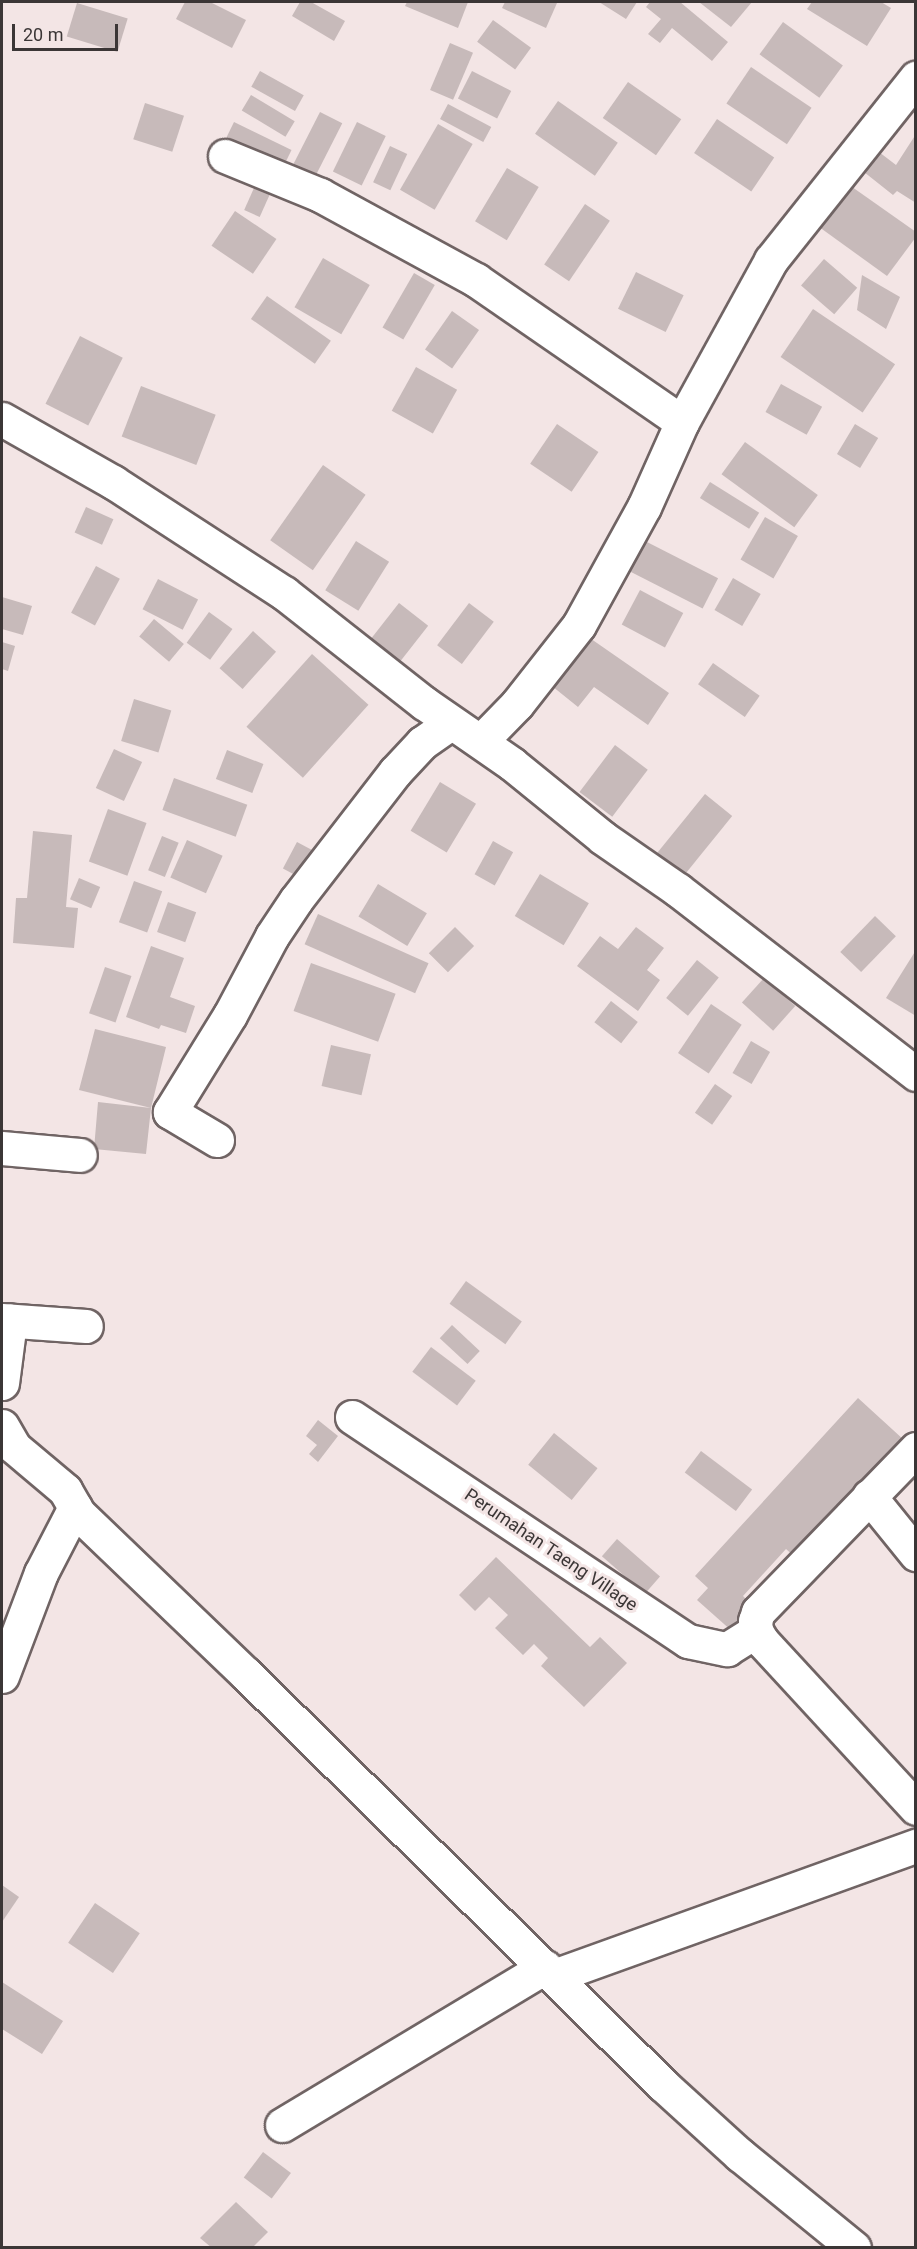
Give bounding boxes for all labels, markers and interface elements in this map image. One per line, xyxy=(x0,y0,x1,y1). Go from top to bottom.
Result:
scale bar xyxy=(15,12,122,50)
text: 20 m xyxy=(23,24,63,45)
street label: Perumahan Taeng Village xyxy=(460,1484,642,1616)

